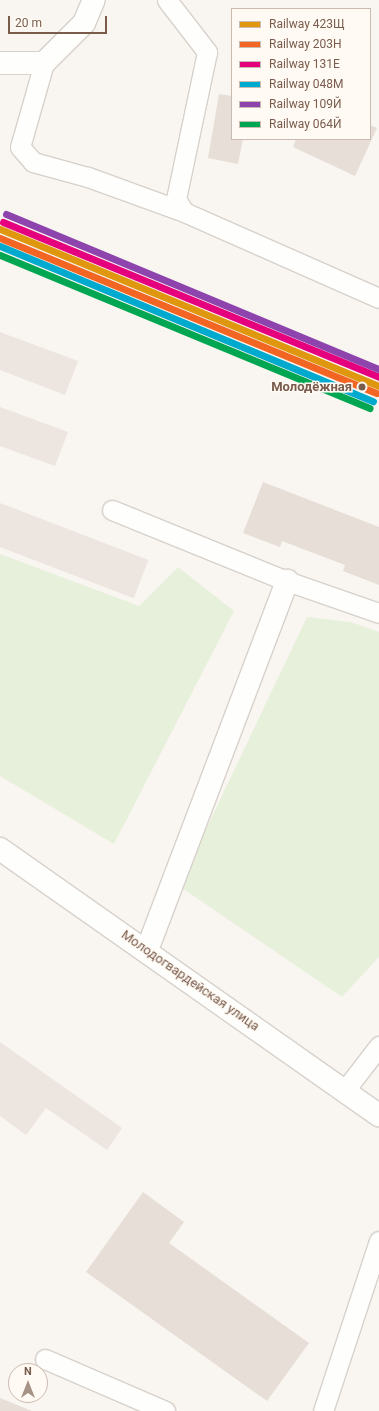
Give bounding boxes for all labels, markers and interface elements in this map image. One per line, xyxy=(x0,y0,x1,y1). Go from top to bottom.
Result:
scale bar xyxy=(10,8,109,34)
legend xyxy=(231,8,371,140)
text: 20 m xyxy=(15,16,42,30)
text: Railway 423Щ xyxy=(269,17,345,31)
text: Railway 203Н xyxy=(269,37,342,51)
text: Railway 131Е xyxy=(269,57,340,71)
text: Railway 048М xyxy=(269,77,344,91)
text: Railway 109Й xyxy=(269,97,342,111)
text: Railway 064Й xyxy=(269,117,342,131)
place label: Молодёжная xyxy=(271,379,352,395)
marker: Молодёжная xyxy=(355,380,369,394)
street label: Молодогвардейская улица xyxy=(118,927,262,1035)
north arrow xyxy=(8,1363,48,1403)
text: N xyxy=(24,1365,32,1378)

